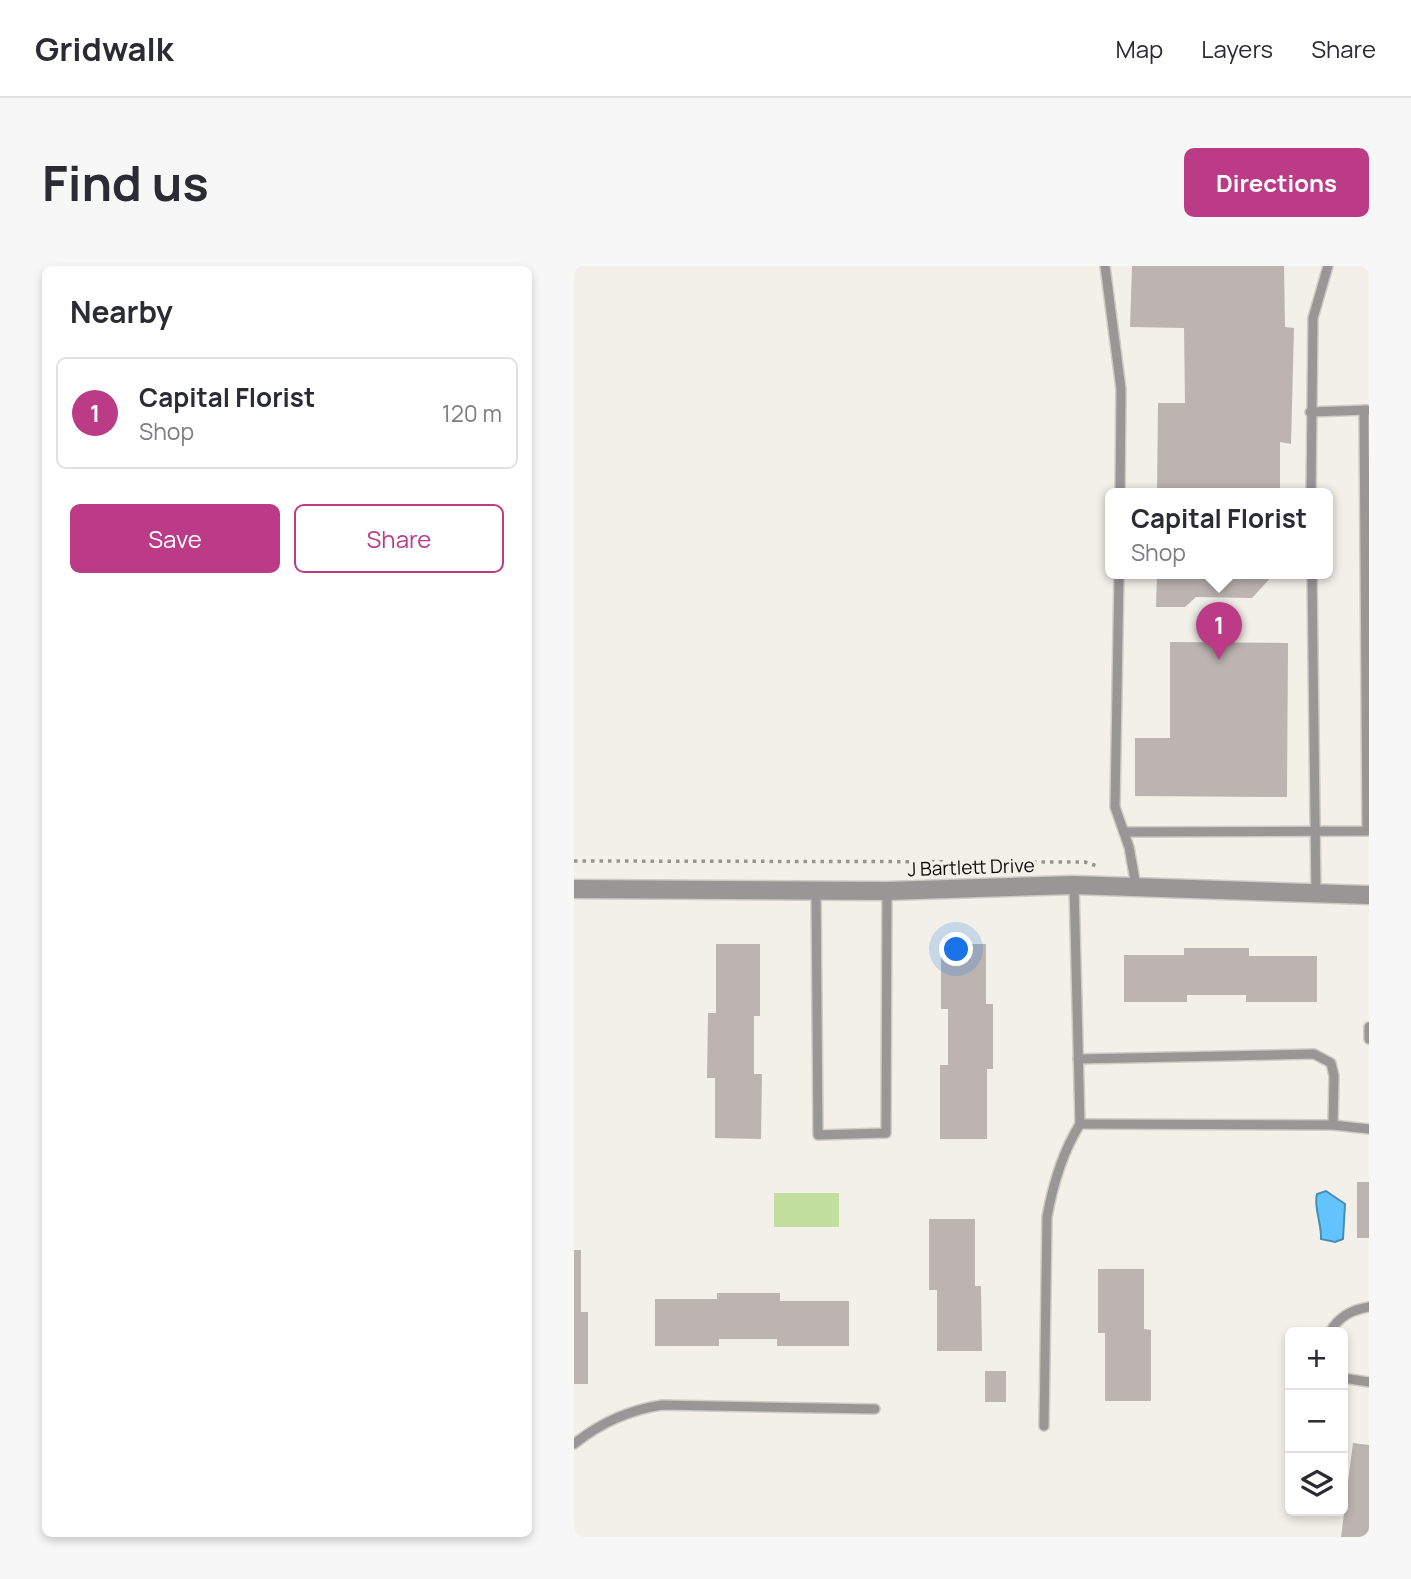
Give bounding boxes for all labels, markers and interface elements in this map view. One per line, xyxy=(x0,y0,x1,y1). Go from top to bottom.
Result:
text: Gridwalk xyxy=(35,26,173,71)
text: Map xyxy=(1116,32,1163,65)
text: Layers xyxy=(1201,32,1273,65)
text: Share xyxy=(1311,32,1376,65)
button: Directions xyxy=(1184,148,1369,217)
text: Find us xyxy=(42,149,209,216)
text: Nearby xyxy=(70,291,173,332)
text: Capital Florist xyxy=(139,379,315,415)
text: 1 xyxy=(90,397,100,429)
text: 120 m xyxy=(442,397,502,429)
text: Shop xyxy=(139,415,194,447)
popup xyxy=(1105,488,1333,579)
text: Capital Florist xyxy=(1131,500,1307,536)
button: Save xyxy=(70,504,280,573)
button: Share xyxy=(294,504,504,573)
text: Shop xyxy=(1131,536,1186,568)
pin: 1 xyxy=(1196,602,1242,660)
street label: J Bartlett Drive xyxy=(907,852,1035,882)
your location xyxy=(939,932,973,966)
map controls xyxy=(1285,1327,1348,1516)
button: + xyxy=(1285,1327,1348,1390)
button: − xyxy=(1285,1390,1348,1453)
button: layers xyxy=(1285,1453,1348,1516)

